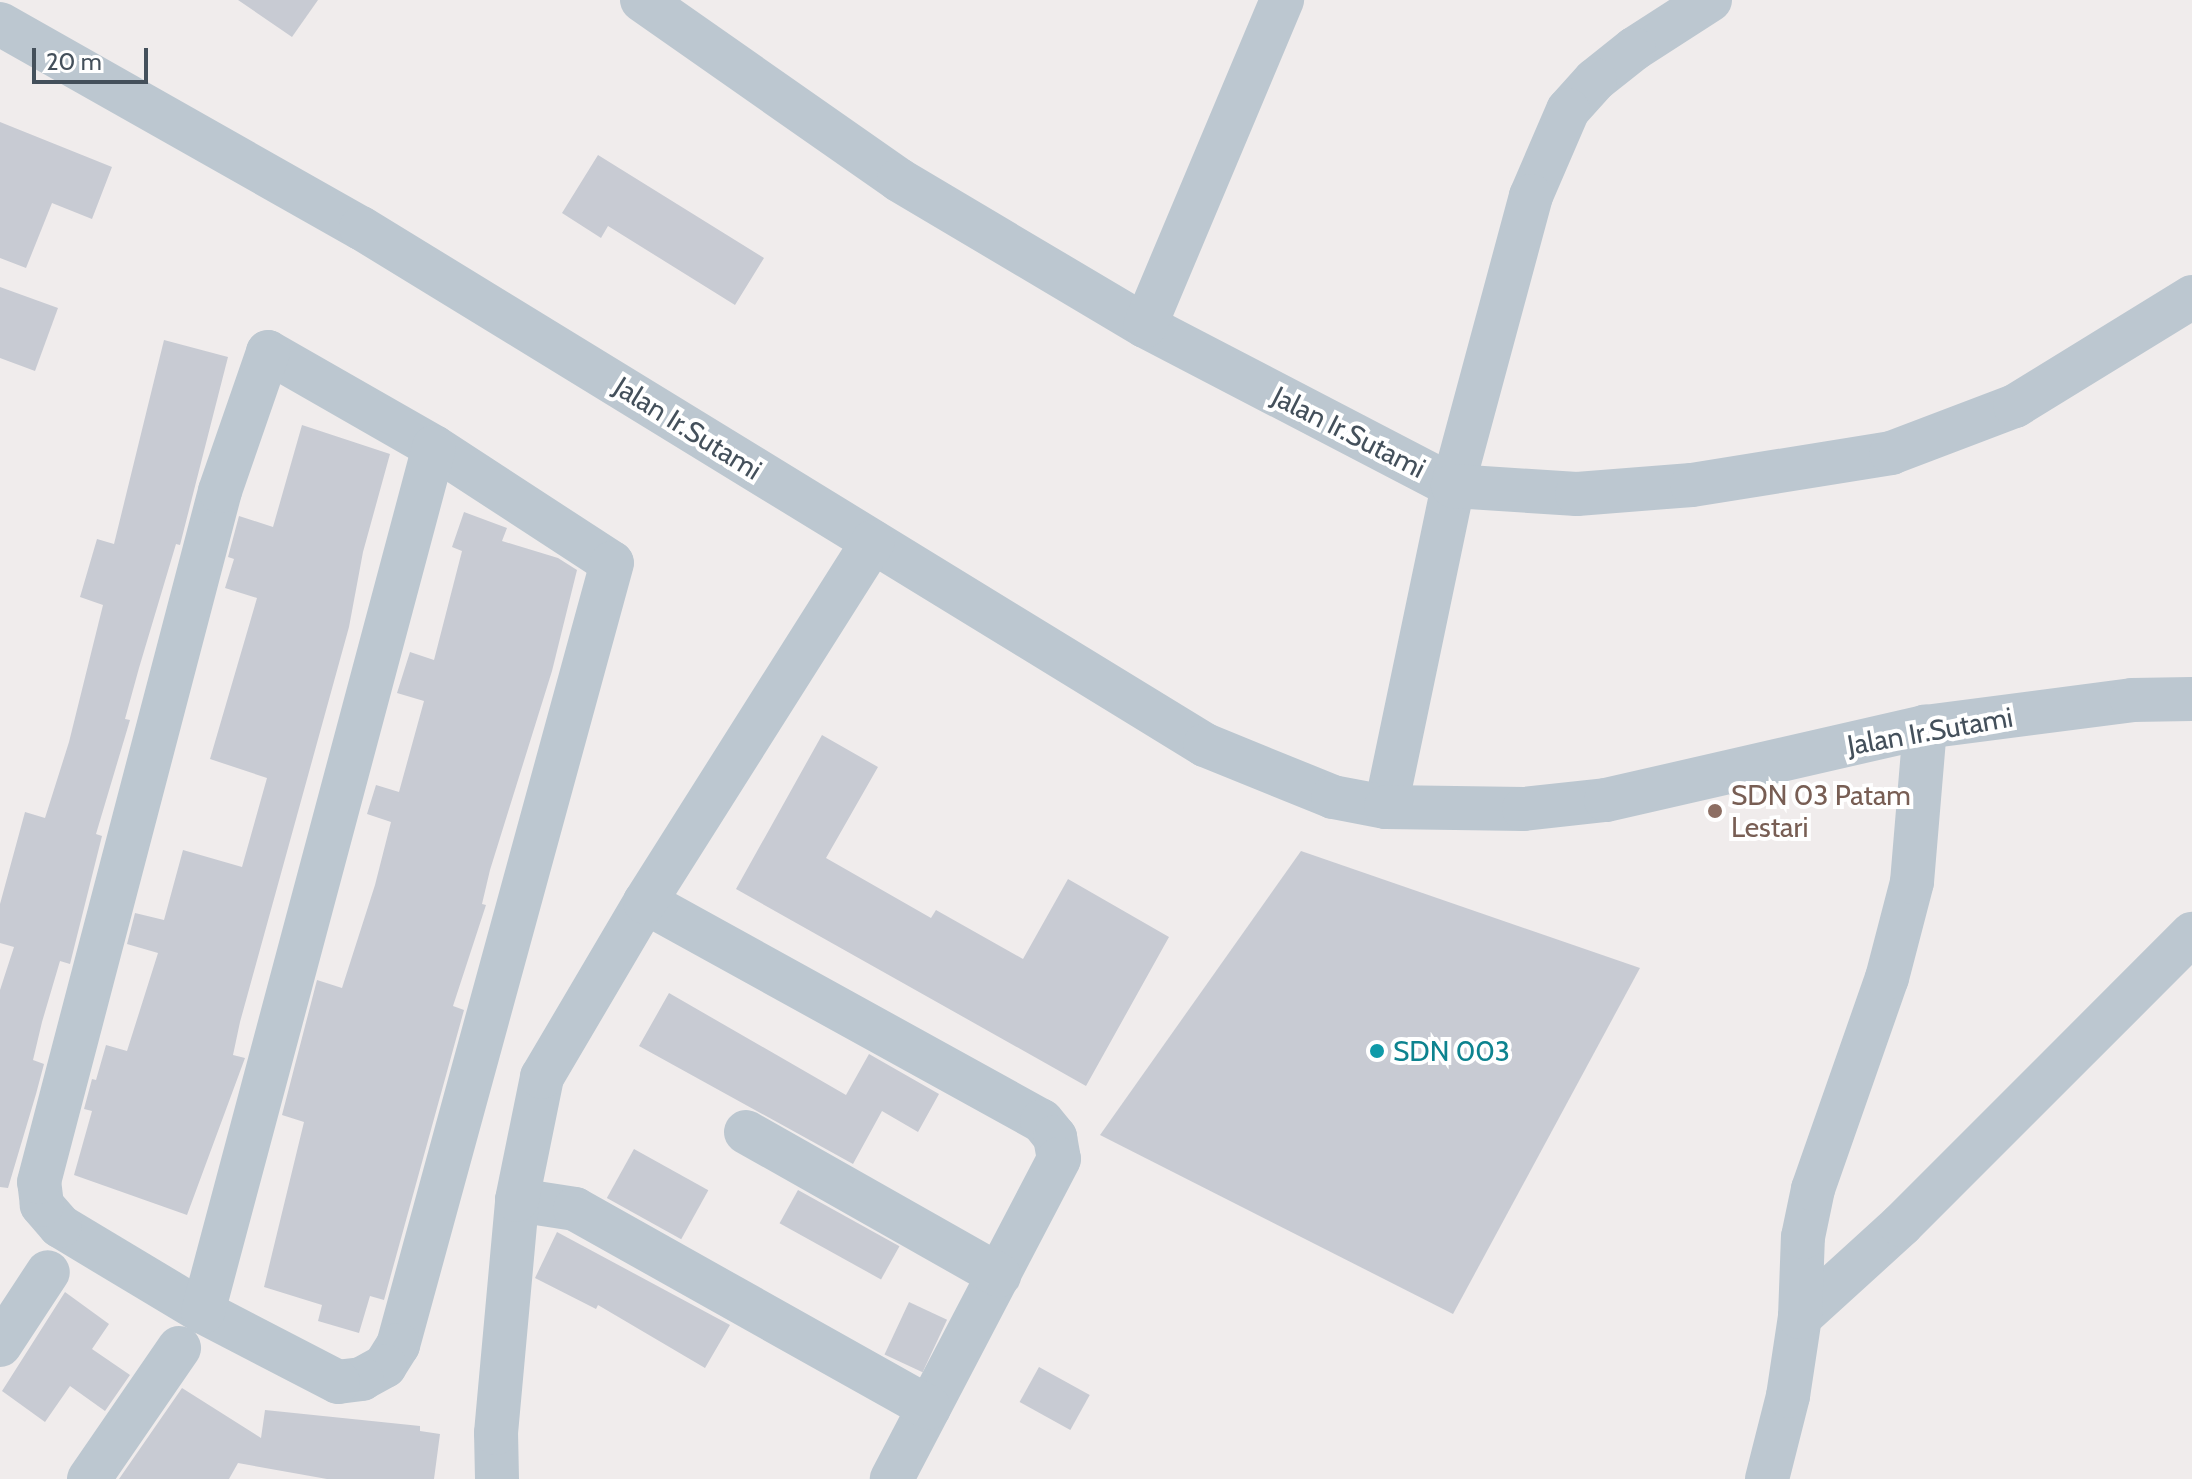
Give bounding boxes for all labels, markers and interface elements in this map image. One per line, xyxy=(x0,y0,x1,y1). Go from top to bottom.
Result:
scale bar xyxy=(36,32,152,82)
text: 20 m xyxy=(46,47,102,76)
street label: Jalan Ir.Sutami xyxy=(608,369,768,487)
street label: Jalan Ir.Sutami xyxy=(1267,379,1431,485)
street label: Jalan Ir.Sutami xyxy=(1845,700,2015,762)
place label: SDN 03 Patam Lestari xyxy=(1731,778,1911,844)
marker: SDN 03 Patam Lestari xyxy=(1706,802,1724,820)
place label: SDN 003 xyxy=(1393,1034,1510,1068)
marker: SDN 003 xyxy=(1368,1042,1386,1060)

